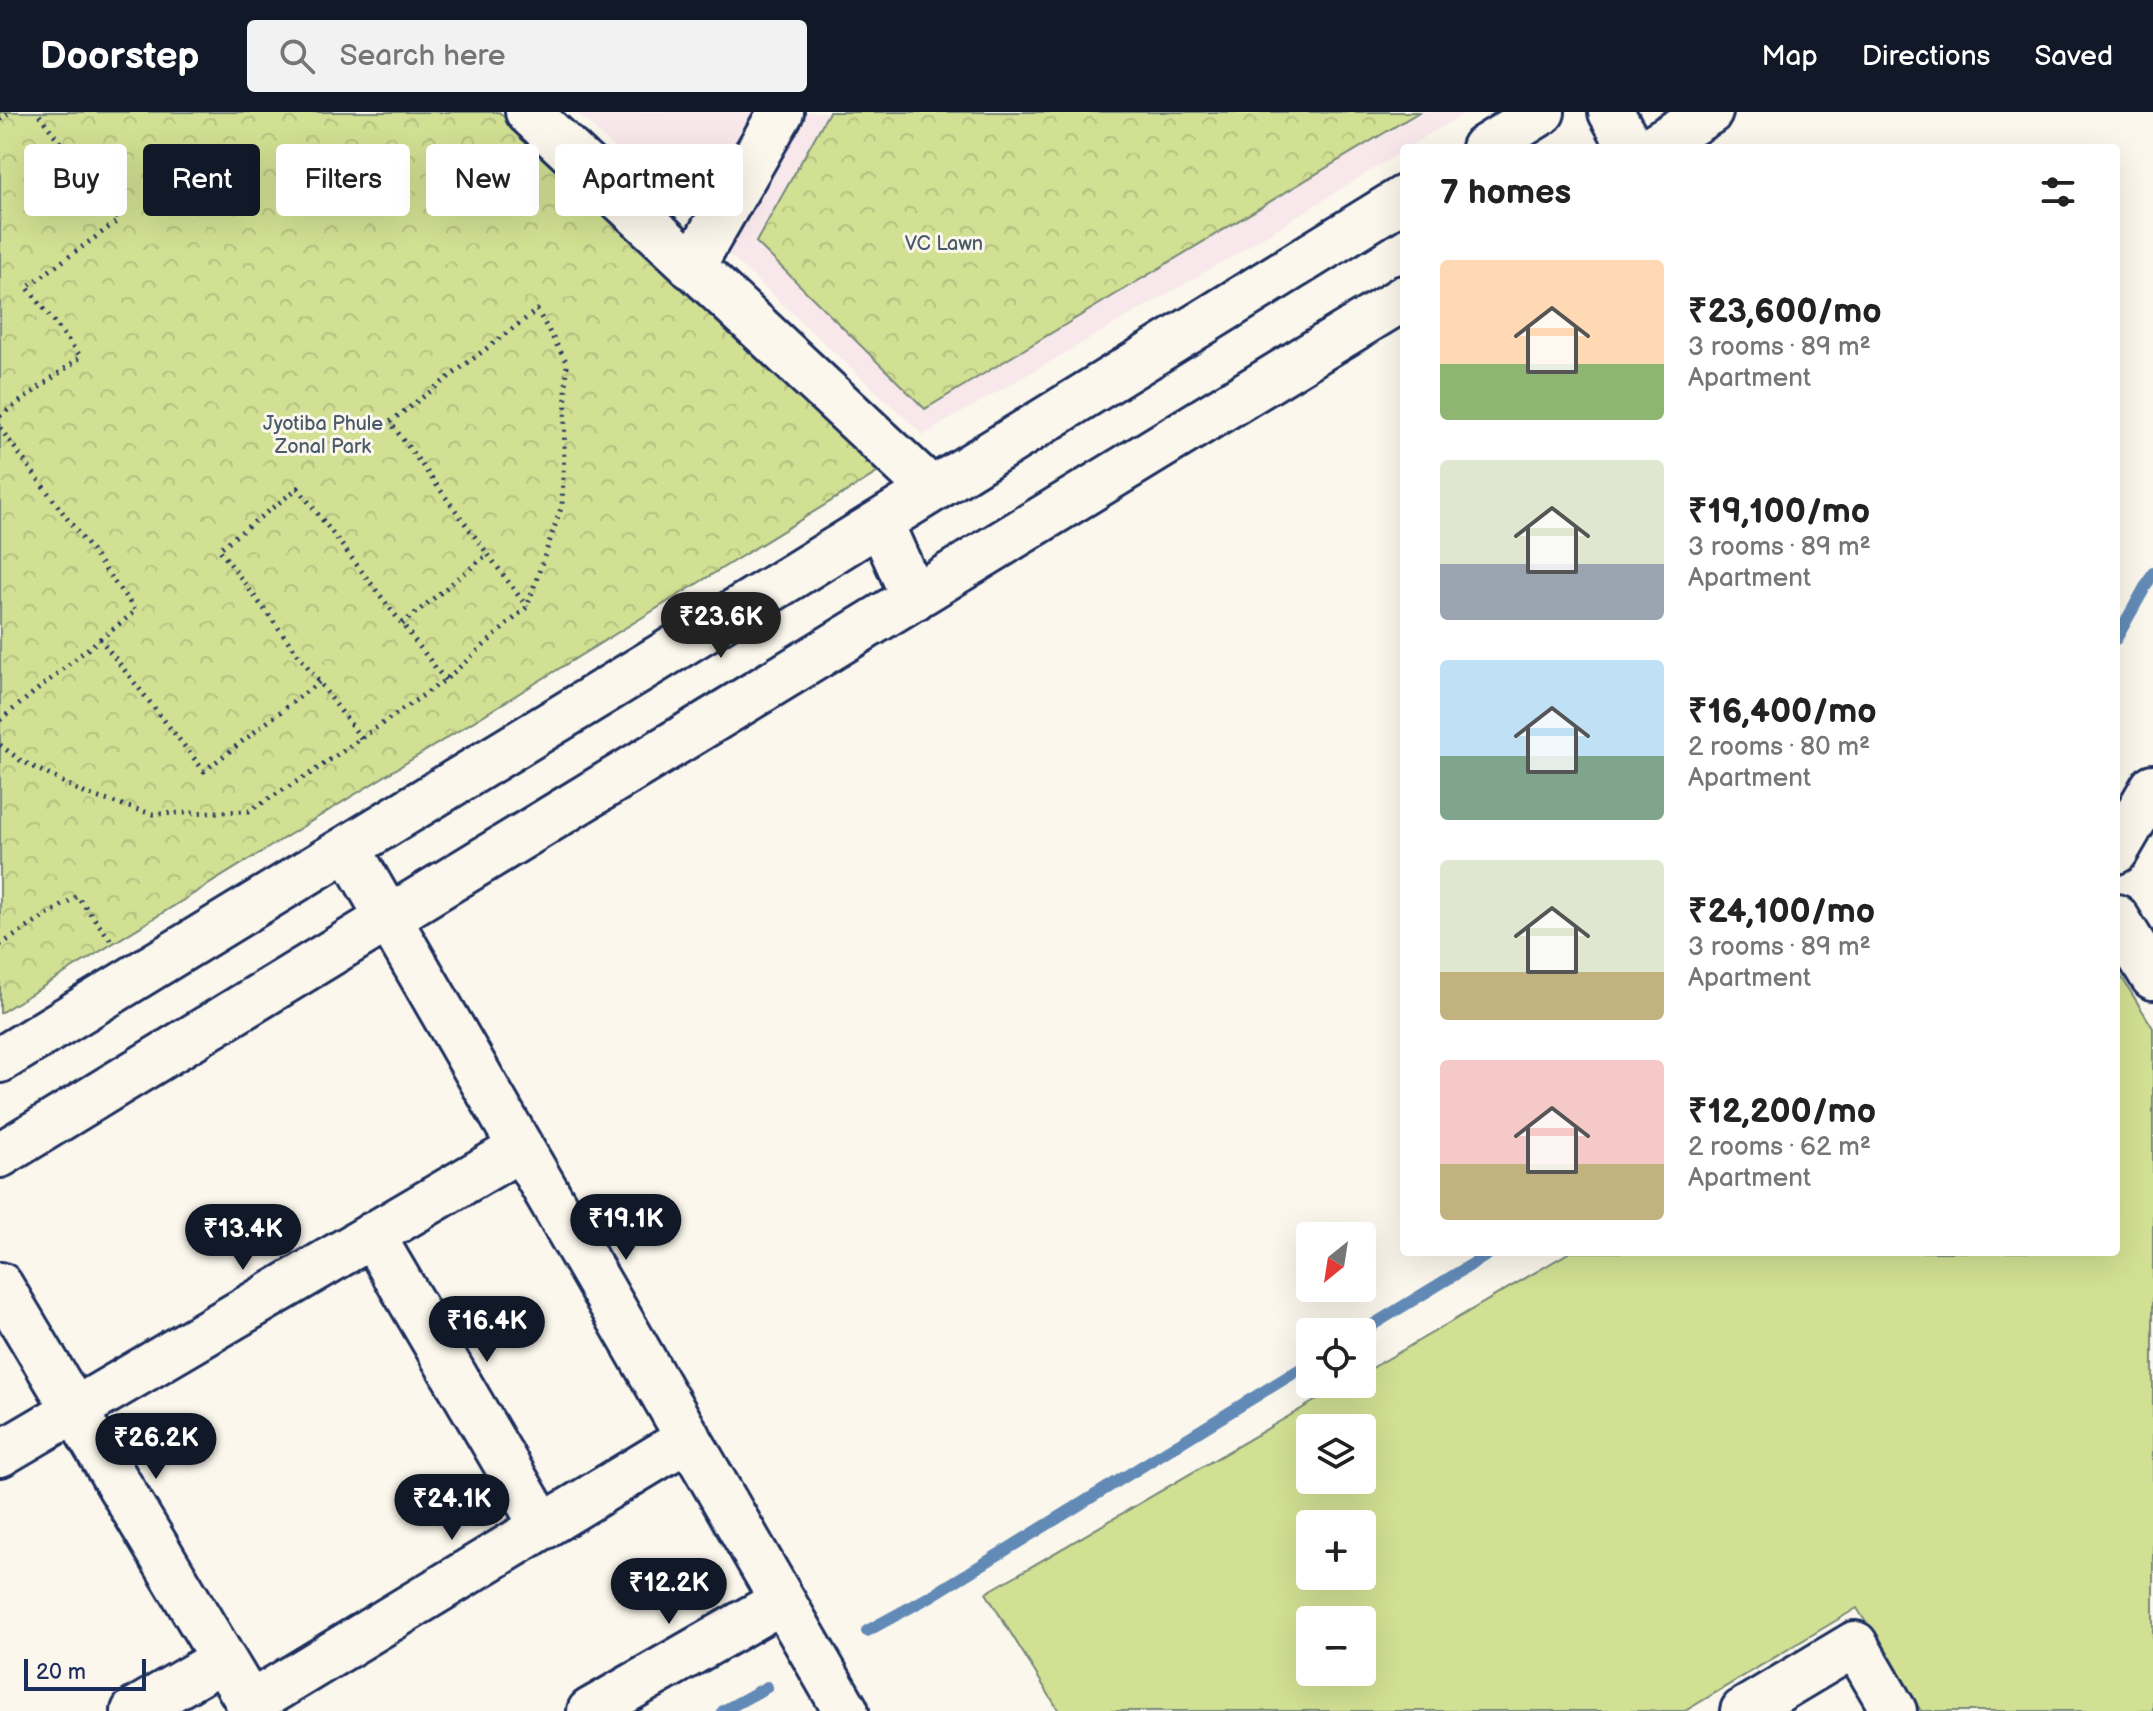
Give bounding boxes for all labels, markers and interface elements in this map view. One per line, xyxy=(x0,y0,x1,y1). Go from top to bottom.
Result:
search box xyxy=(247,20,807,92)
text: Doorstep xyxy=(40,34,199,79)
icon: search xyxy=(275,34,319,78)
text: Search here xyxy=(339,38,506,74)
text: Map xyxy=(1761,40,1818,73)
text: Directions xyxy=(1862,40,1990,73)
text: Saved xyxy=(2034,40,2113,73)
chip: Buy xyxy=(24,144,127,216)
chip: Rent xyxy=(143,144,260,216)
chip: Filters xyxy=(276,144,410,216)
chip: New xyxy=(426,144,539,216)
chip: Apartment xyxy=(555,144,743,216)
icon: filters xyxy=(2036,170,2080,214)
text: 7 homes xyxy=(1440,172,1571,213)
park label: VC Lawn xyxy=(905,232,983,256)
text: ₹23,600/mo xyxy=(1688,291,1882,332)
icon: home xyxy=(1504,292,1600,388)
text: 3 rooms · 89 m² xyxy=(1688,332,1871,363)
text: Apartment xyxy=(1688,363,1811,394)
park label: Jyotiba Phule Zonal Park xyxy=(263,412,383,459)
text: ₹19,100/mo xyxy=(1688,491,1870,532)
icon: home xyxy=(1504,492,1600,588)
text: 3 rooms · 89 m² xyxy=(1688,532,1871,563)
text: Apartment xyxy=(1688,563,1811,594)
pin: ₹23.6K xyxy=(656,592,786,660)
text: ₹23.6K xyxy=(679,602,763,633)
text: ₹16,400/mo xyxy=(1688,691,1877,732)
icon: home xyxy=(1504,692,1600,788)
text: 2 rooms · 80 m² xyxy=(1688,732,1870,763)
text: Apartment xyxy=(1688,763,1811,794)
text: ₹24,100/mo xyxy=(1688,891,1875,932)
icon: home xyxy=(1504,892,1600,988)
text: 3 rooms · 89 m² xyxy=(1688,932,1871,963)
text: Apartment xyxy=(1688,963,1811,994)
text: ₹12,200/mo xyxy=(1688,1091,1876,1132)
icon: home xyxy=(1504,1092,1600,1188)
text: 2 rooms · 62 m² xyxy=(1688,1132,1871,1163)
text: Apartment xyxy=(1688,1163,1811,1194)
pin: ₹19.1K xyxy=(561,1194,691,1262)
pin: ₹13.4K xyxy=(178,1204,308,1272)
text: ₹19.1K xyxy=(588,1204,664,1235)
text: ₹13.4K xyxy=(203,1214,283,1245)
north arrow xyxy=(1296,1222,1376,1302)
map controls xyxy=(1296,1222,1376,1686)
pin: ₹16.4K xyxy=(422,1296,552,1364)
text: ₹16.4K xyxy=(447,1306,527,1337)
button: locate xyxy=(1296,1318,1376,1398)
pin: ₹26.2K xyxy=(91,1413,221,1481)
button: layers xyxy=(1296,1414,1376,1494)
text: ₹26.2K xyxy=(113,1423,199,1454)
pin: ₹24.1K xyxy=(387,1474,517,1542)
text: ₹24.1K xyxy=(412,1484,492,1515)
button: + xyxy=(1296,1510,1376,1590)
pin: ₹12.2K xyxy=(604,1558,734,1626)
text: ₹12.2K xyxy=(629,1568,709,1599)
button: − xyxy=(1296,1606,1376,1686)
scale bar xyxy=(24,1655,146,1691)
text: 20 m xyxy=(36,1659,86,1686)

